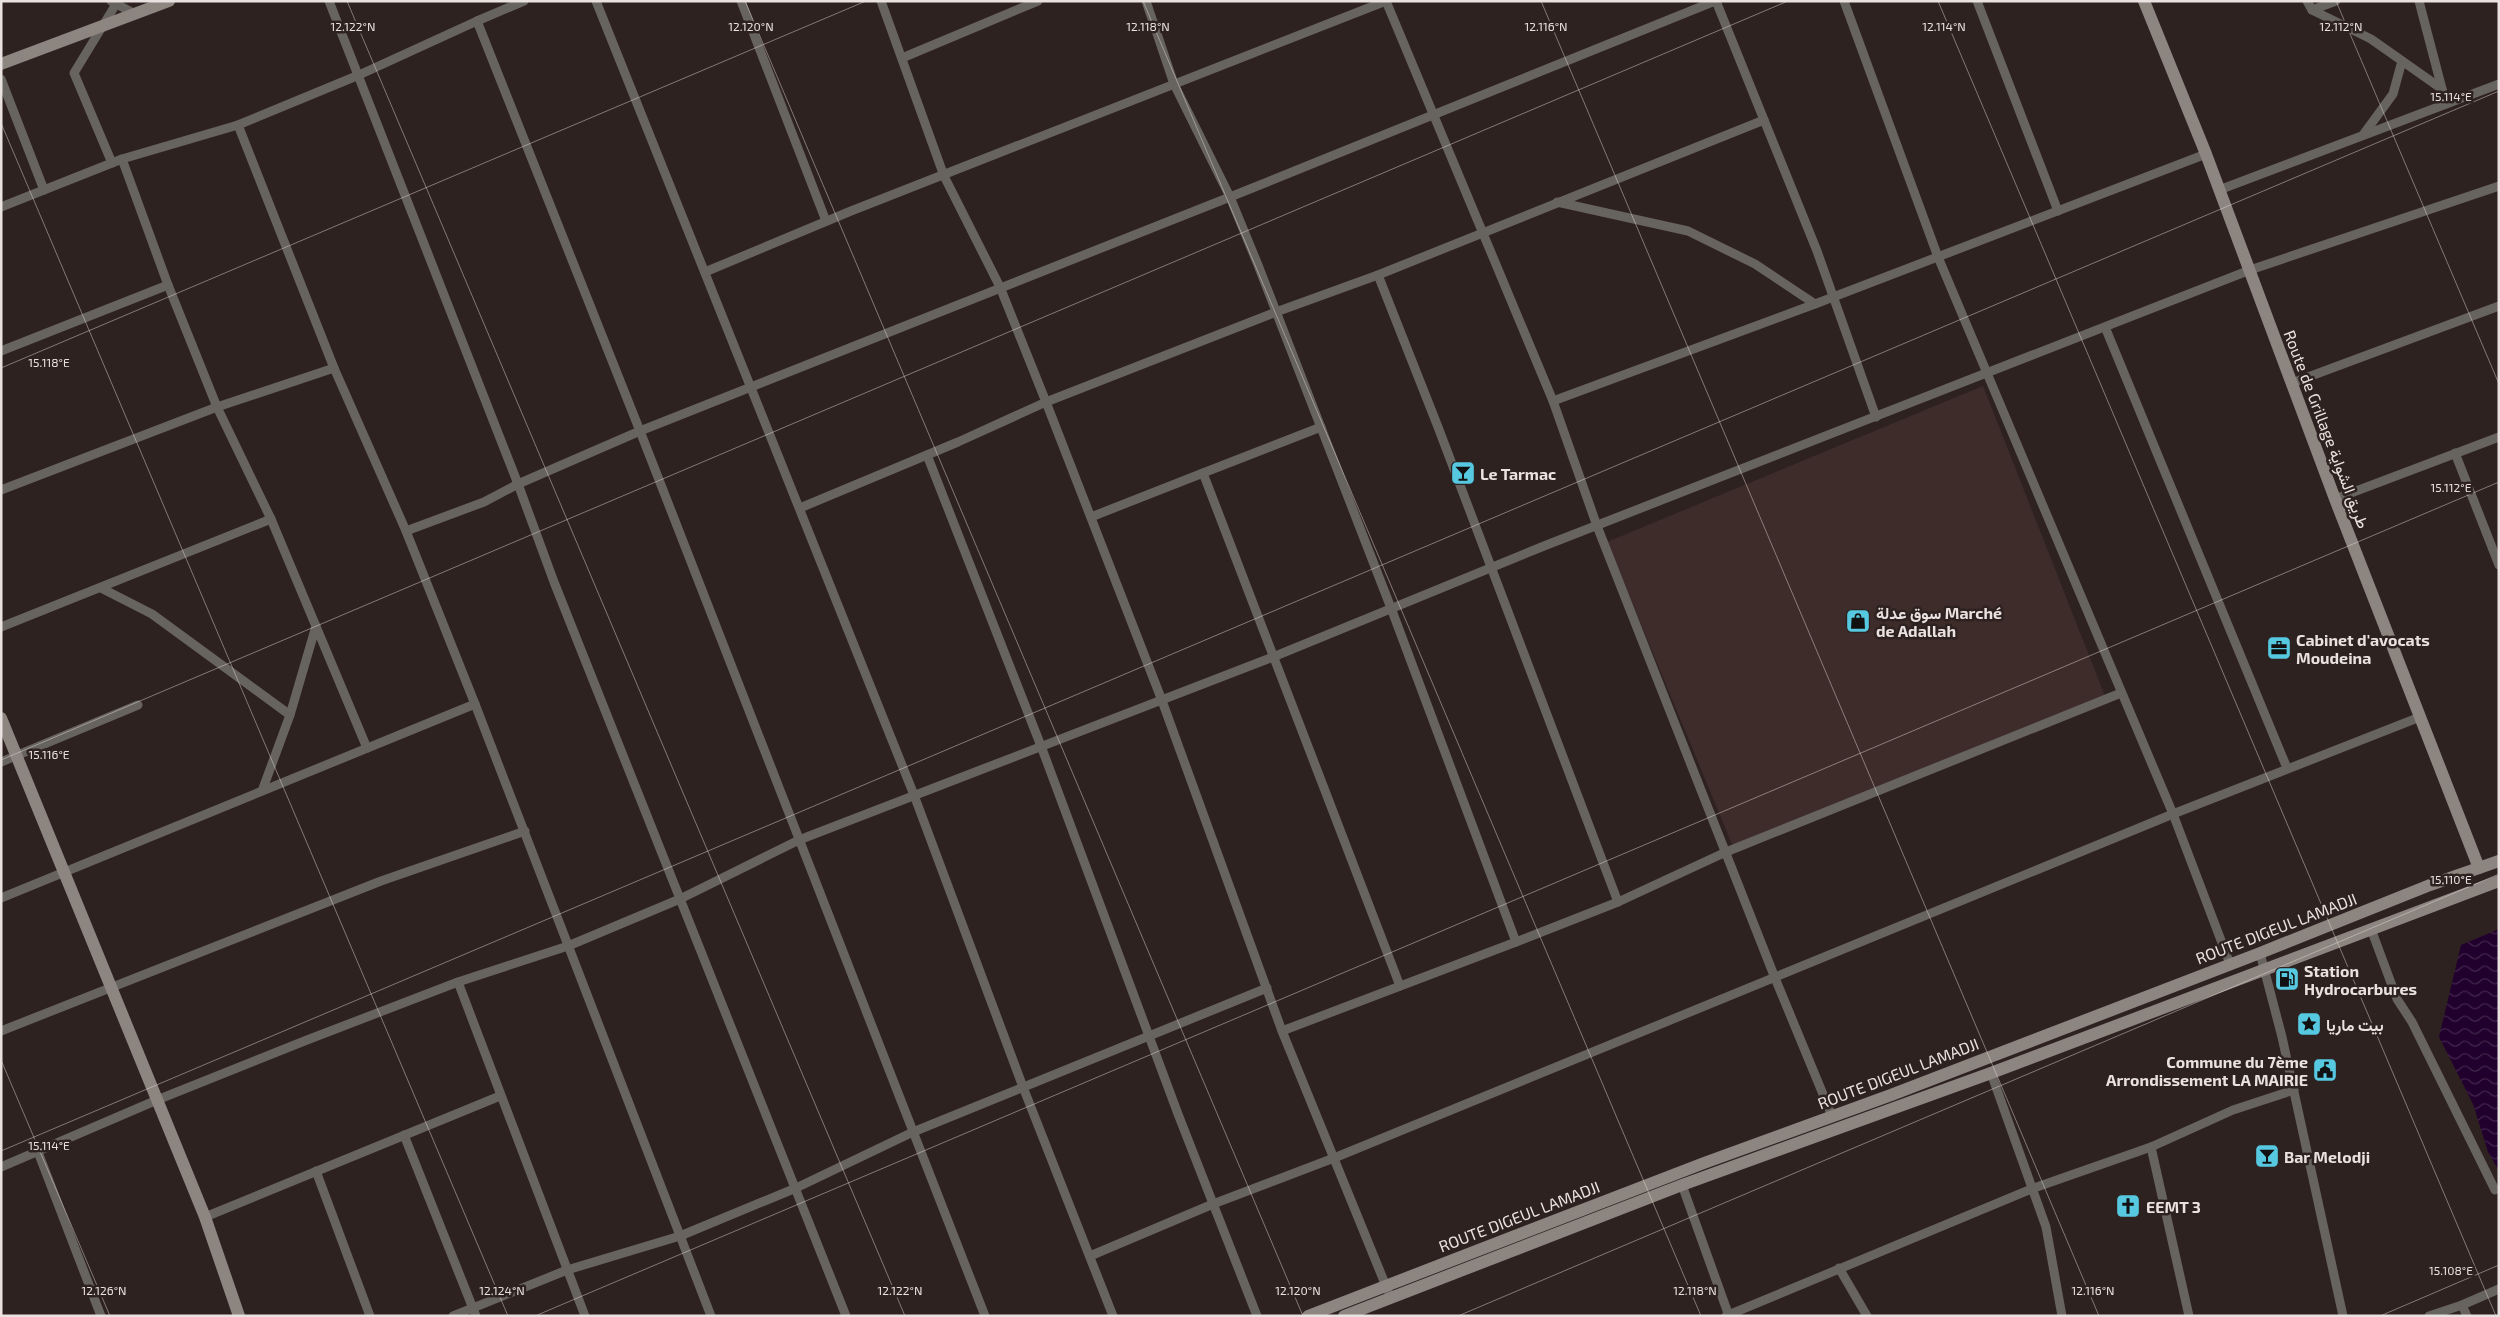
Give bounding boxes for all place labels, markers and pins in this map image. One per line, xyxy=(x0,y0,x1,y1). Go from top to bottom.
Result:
bar icon: Le Tarmac xyxy=(1450,460,1476,486)
place label: Le Tarmac xyxy=(1480,464,1556,483)
place label: سوق عدلة Marché de Adallah xyxy=(1876,603,2002,640)
shop icon: سوق عدلة Marché de Adallah xyxy=(1845,608,1871,634)
place label: Cabinet d'avocats Moudeina xyxy=(2296,630,2430,667)
office icon: Cabinet d'avocats Moudeina xyxy=(2266,635,2292,661)
place label: Station Hydrocarbures xyxy=(2304,961,2417,999)
fuel station icon: Station Hydrocarbures xyxy=(2274,966,2300,992)
place icon: بيت ماريا xyxy=(2296,1011,2322,1037)
place label: بيت ماريا xyxy=(2326,1015,2384,1036)
place label: Commune du 7ème Arrondissement LA MAIRIE xyxy=(2106,1052,2308,1089)
public building icon: Commune du 7ème Arrondissement LA MAIRIE xyxy=(2312,1057,2338,1083)
bar icon: Bar Melodji xyxy=(2254,1143,2280,1169)
place label: Bar Melodji xyxy=(2284,1147,2370,1166)
church icon: EEMT 3 xyxy=(2115,1193,2141,1219)
place label: EEMT 3 xyxy=(2146,1197,2201,1216)

